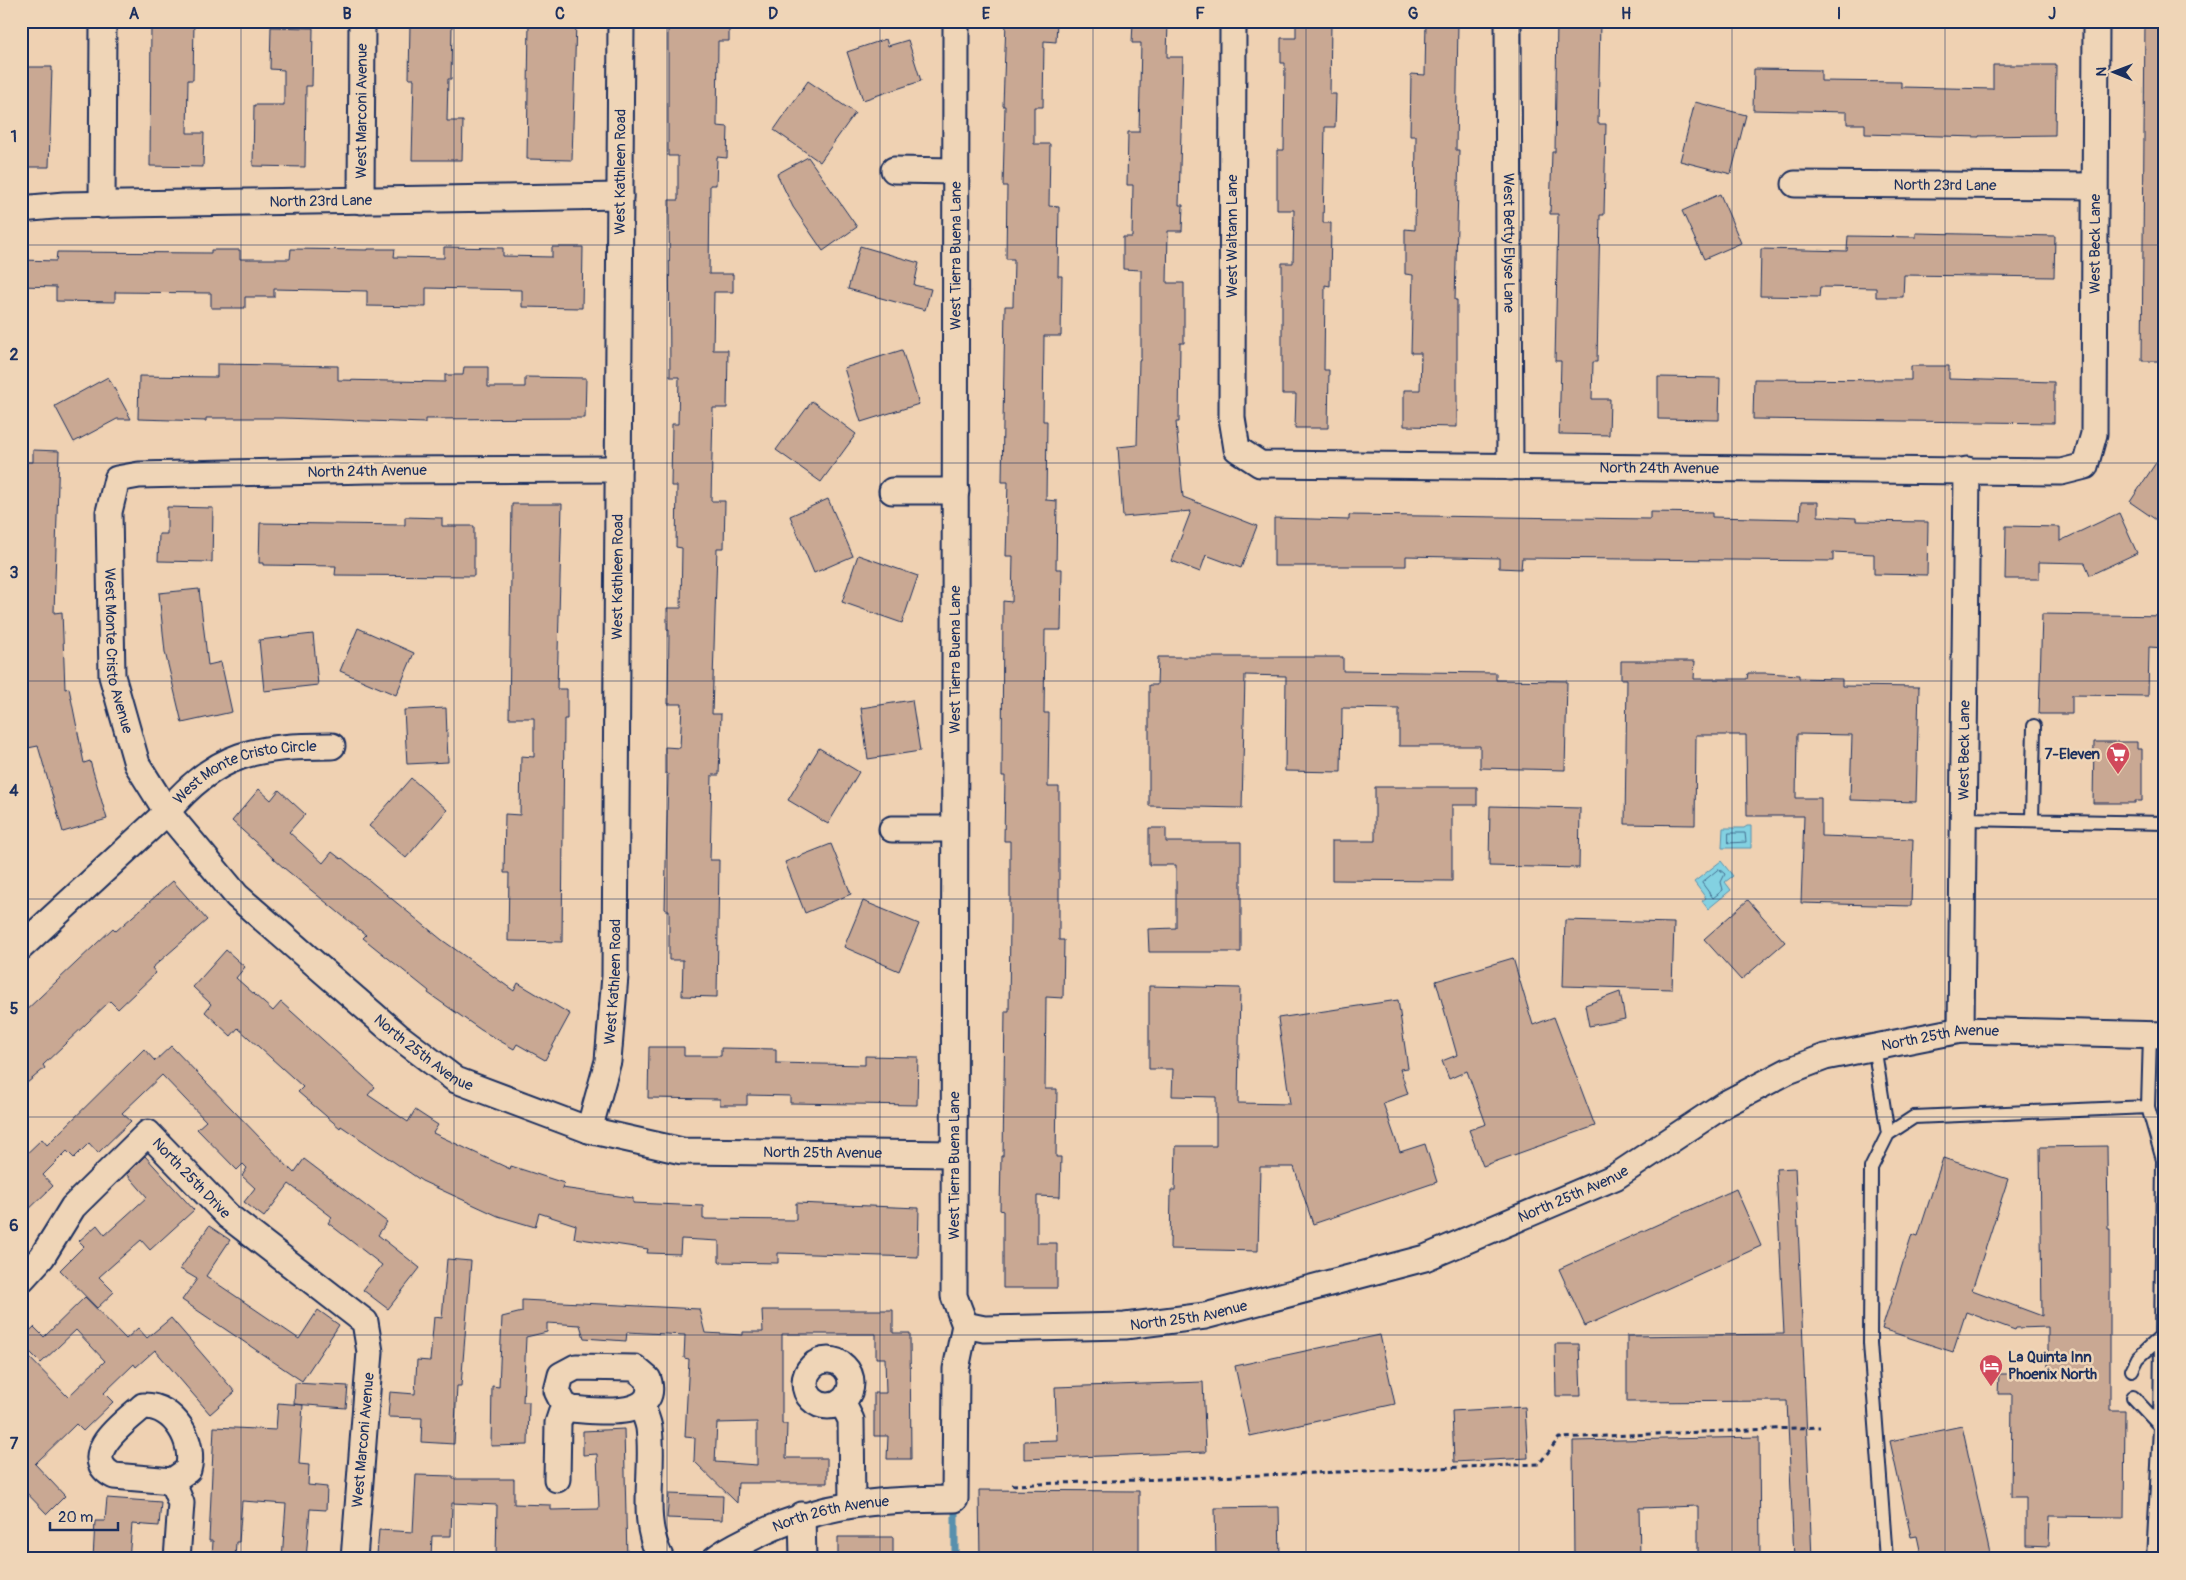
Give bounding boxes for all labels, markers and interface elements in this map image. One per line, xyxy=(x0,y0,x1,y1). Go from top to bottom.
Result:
text: A xyxy=(129,4,140,24)
text: B xyxy=(342,4,352,24)
text: C xyxy=(555,4,565,24)
text: D xyxy=(768,4,778,24)
text: E xyxy=(982,4,991,24)
text: F xyxy=(1195,4,1205,24)
text: G xyxy=(1408,4,1419,24)
text: H xyxy=(1621,4,1631,24)
text: I xyxy=(1837,4,1841,24)
text: J xyxy=(2048,4,2056,24)
street label: West Marconi Avenue xyxy=(352,43,372,179)
north arrow xyxy=(2088,48,2138,98)
text: N xyxy=(2093,67,2110,77)
street label: West Kathleen Road xyxy=(611,109,630,235)
text: 1 xyxy=(11,127,17,147)
street label: West Betty Elyse Lane xyxy=(1499,173,1518,314)
street label: West Waltann Lane xyxy=(1223,174,1242,298)
street label: North 23rd Lane xyxy=(1894,176,1997,195)
street label: West Tierra Buena Lane xyxy=(947,181,966,330)
street label: North 23rd Lane xyxy=(269,191,373,212)
street label: West Beck Lane xyxy=(2086,193,2105,294)
text: 2 xyxy=(10,345,19,365)
street label: North 24th Avenue xyxy=(1599,458,1720,479)
street label: North 24th Avenue xyxy=(307,461,427,482)
street label: West Kathleen Road xyxy=(608,514,628,640)
text: 3 xyxy=(10,563,19,583)
street label: West Monte Cristo Avenue xyxy=(100,568,137,736)
street label: West Tierra Buena Lane xyxy=(946,585,965,734)
street label: West Beck Lane xyxy=(1954,699,1975,800)
street label: West Monte Cristo Circle xyxy=(169,737,317,808)
supermarket icon: 7-Eleven xyxy=(2105,741,2131,775)
place label: 7-Eleven xyxy=(2045,745,2100,764)
text: 4 xyxy=(9,781,19,801)
street label: West Kathleen Road xyxy=(600,919,625,1045)
text: 5 xyxy=(10,999,19,1019)
street label: North 25th Avenue xyxy=(370,1010,476,1096)
street label: North 25th Avenue xyxy=(1880,1021,2000,1056)
street label: West Tierra Buena Lane xyxy=(945,1091,964,1240)
street label: North 25th Drive xyxy=(148,1134,235,1223)
street label: North 25th Avenue xyxy=(763,1143,883,1163)
street label: North 25th Avenue xyxy=(1515,1161,1633,1227)
text: 6 xyxy=(9,1216,19,1236)
street label: North 25th Avenue xyxy=(1129,1296,1250,1335)
place label: La Quinta Inn Phoenix North xyxy=(2008,1348,2097,1384)
hotel icon: La Quinta Inn Phoenix North xyxy=(1978,1353,2004,1387)
street label: West Marconi Avenue xyxy=(348,1371,379,1508)
text: 7 xyxy=(10,1434,19,1454)
street label: North 26th Avenue xyxy=(770,1492,890,1537)
scale bar xyxy=(50,1500,118,1532)
text: 20 m xyxy=(58,1508,93,1527)

